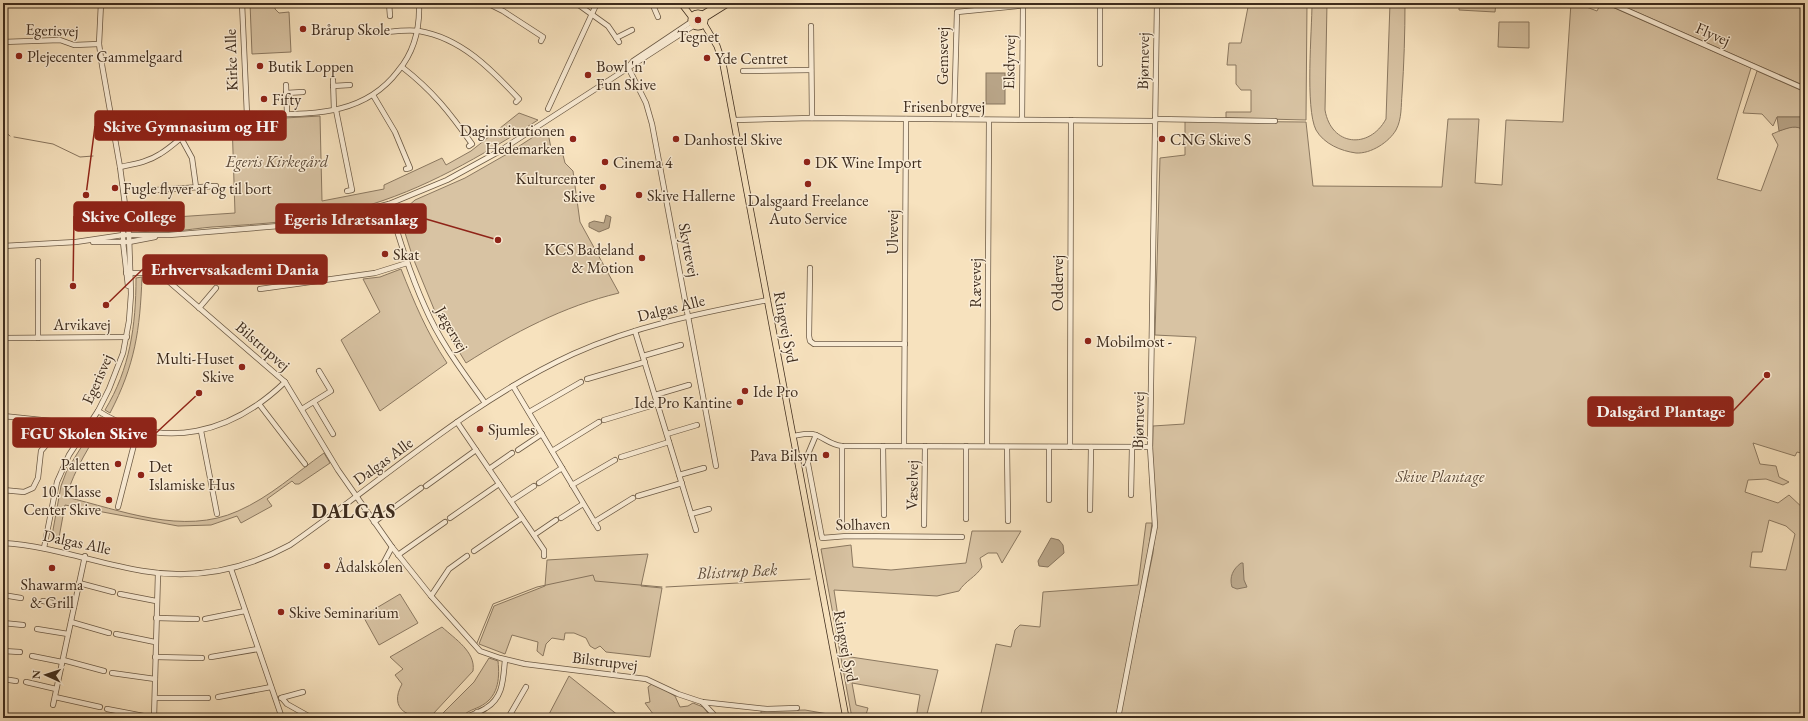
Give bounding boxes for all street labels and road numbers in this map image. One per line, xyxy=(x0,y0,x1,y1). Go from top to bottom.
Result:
street label: Flyvej xyxy=(1693,17,1733,51)
street label: Egerisvej xyxy=(25,19,79,41)
street label: Gemsevej xyxy=(932,27,953,85)
street label: Kirke Alle xyxy=(219,29,243,91)
street label: Bjørnevej xyxy=(1132,32,1154,90)
street label: Elsdyrvej xyxy=(998,34,1020,90)
street label: Frisenborgvej xyxy=(903,96,985,117)
street label: Ulvevej xyxy=(882,210,903,254)
street label: Skyttevej xyxy=(673,221,705,279)
street label: Oddervej xyxy=(1047,255,1068,311)
street label: Rævevej xyxy=(965,258,986,308)
street label: Dalgas Alle xyxy=(635,289,707,327)
street label: Ringvej Syd xyxy=(769,289,803,365)
street label: Jægervej xyxy=(430,301,473,356)
street label: Arvikavej xyxy=(52,314,111,335)
street label: Bilstrupvej xyxy=(231,317,295,375)
street label: Egerisvej xyxy=(77,350,117,408)
street label: Bjørnevej xyxy=(1127,391,1149,449)
street label: Dalgas Alle xyxy=(349,432,417,490)
street label: Væselvej xyxy=(901,460,923,510)
street label: Solhaven xyxy=(836,513,891,535)
street label: Dalgas Alle xyxy=(41,525,113,559)
street label: Ringvej Syd xyxy=(829,608,863,684)
street label: Bilstrupvej xyxy=(571,647,639,675)

